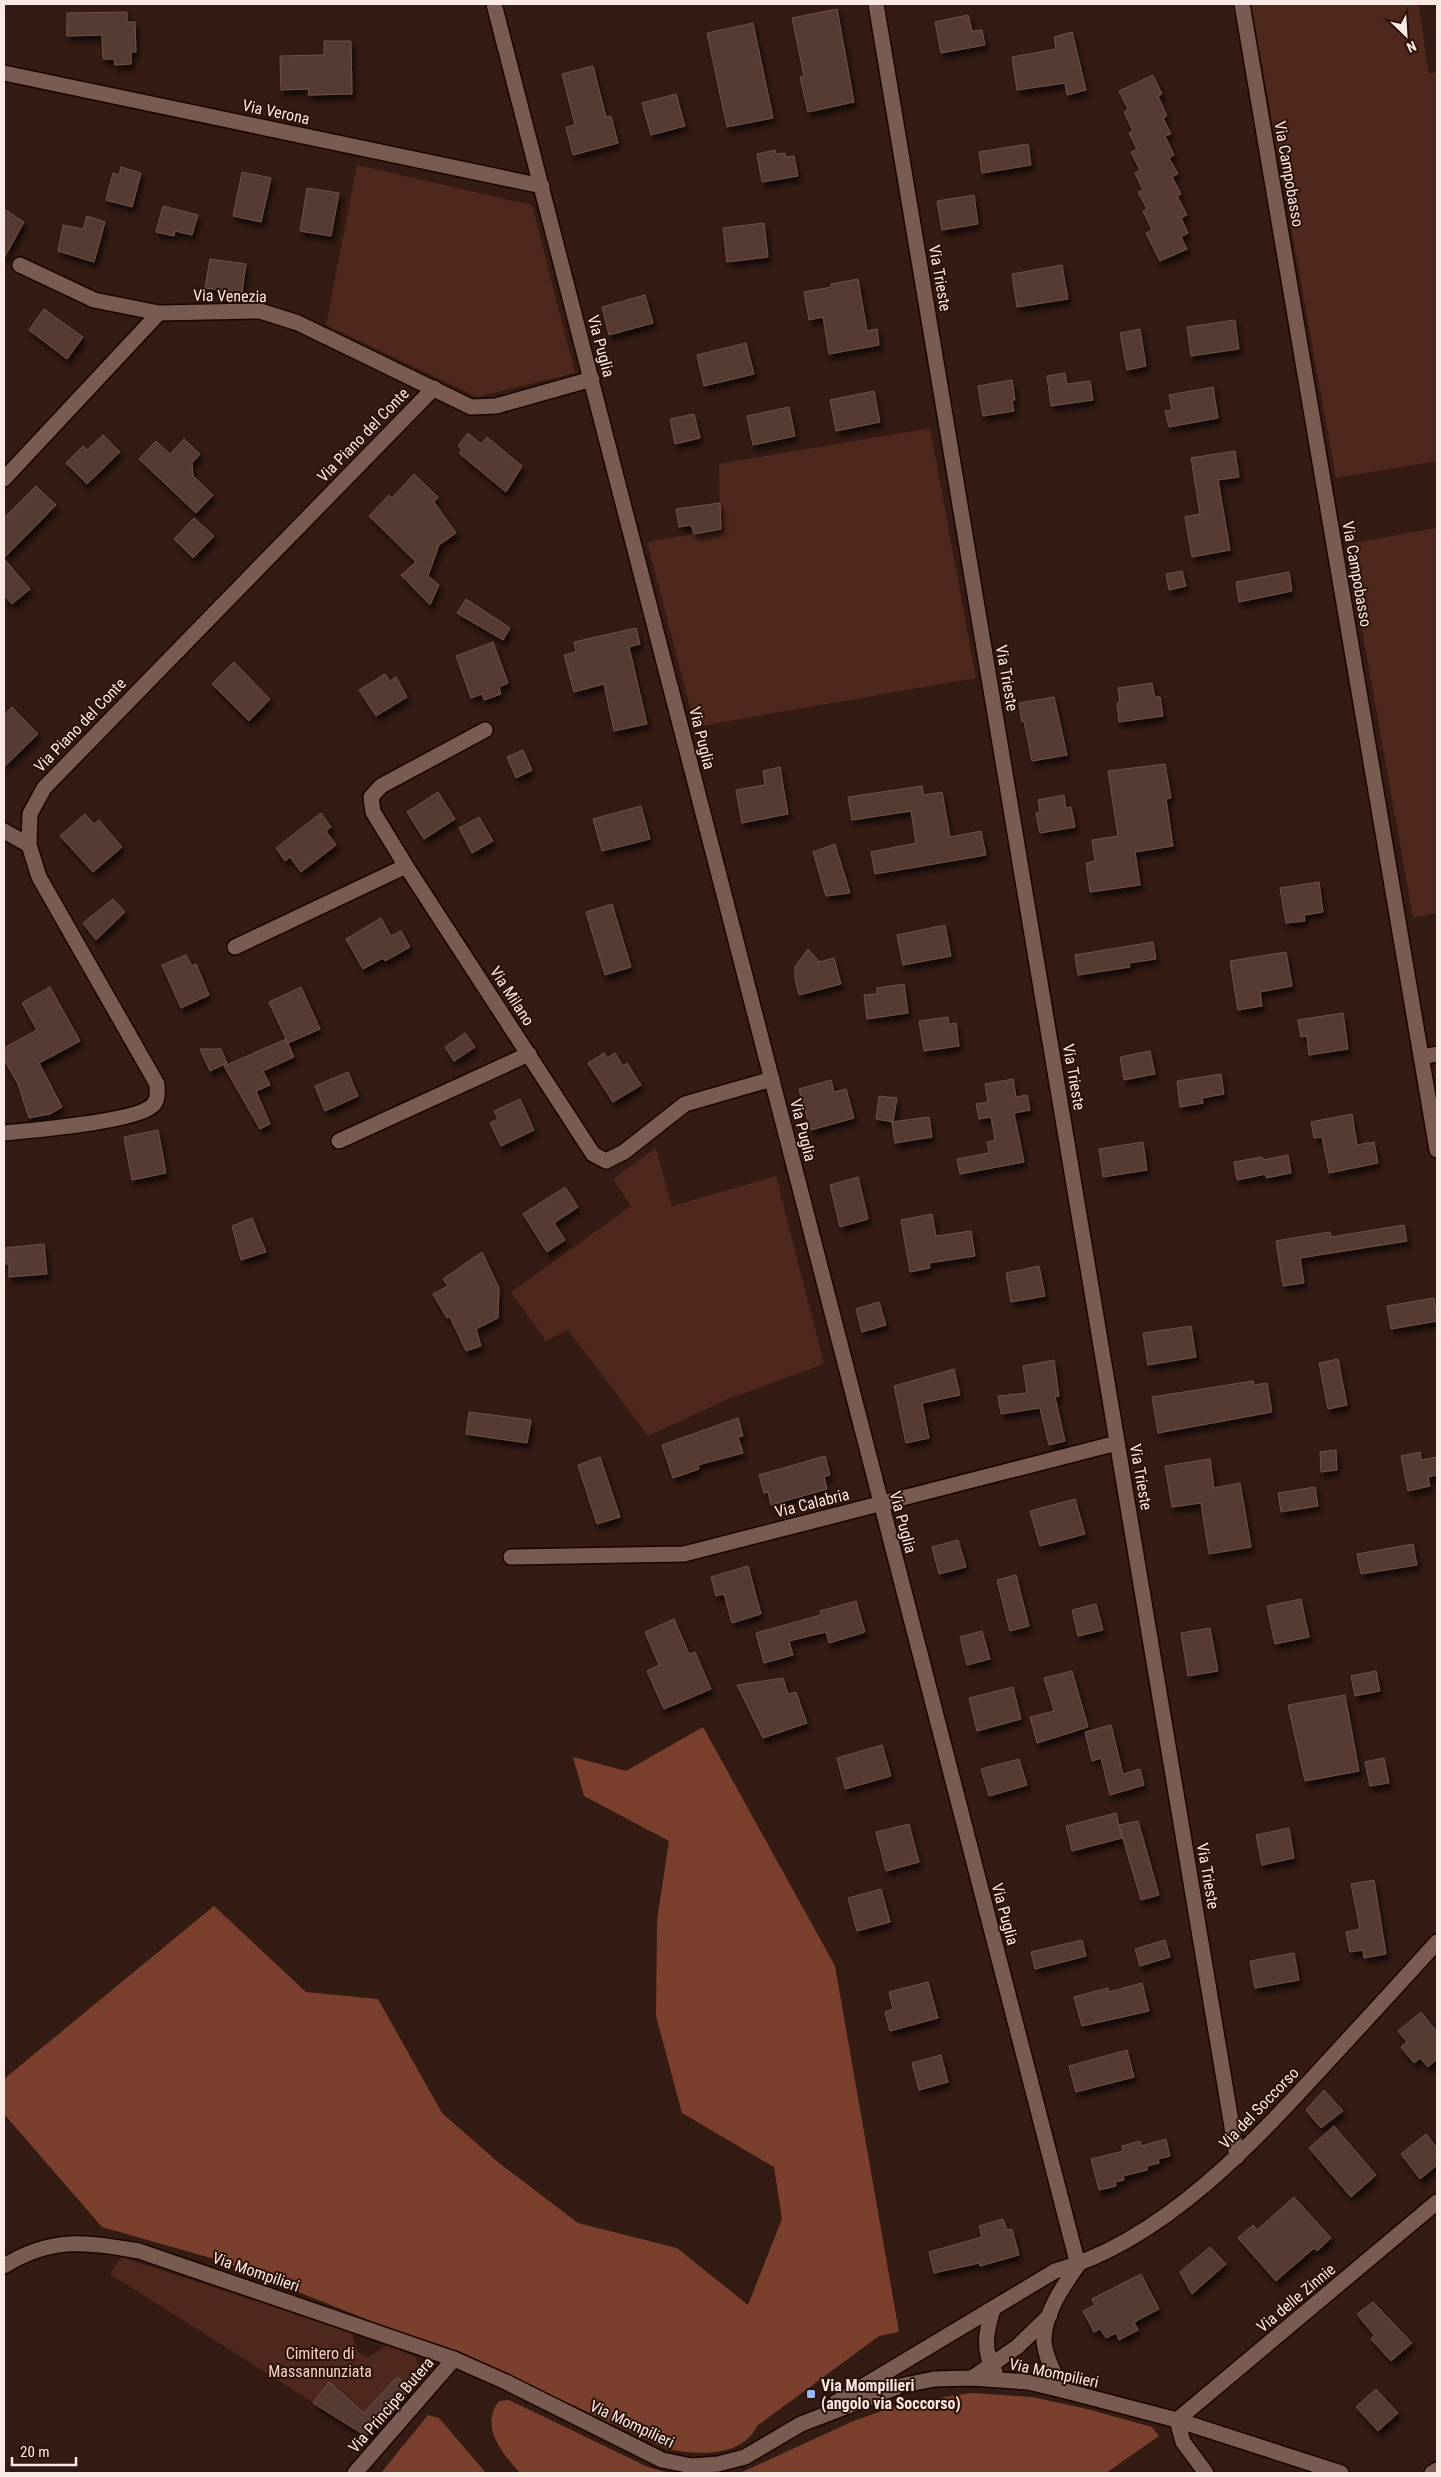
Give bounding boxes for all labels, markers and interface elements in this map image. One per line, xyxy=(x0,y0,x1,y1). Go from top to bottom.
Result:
north arrow xyxy=(1381,10,1431,60)
text: N xyxy=(1404,38,1419,56)
street label: Via Verona xyxy=(241,96,311,128)
street label: Via Campobasso xyxy=(1270,120,1308,228)
street label: Via Trieste xyxy=(925,243,955,313)
street label: Via Venezia xyxy=(193,286,267,306)
street label: Via Puglia xyxy=(584,313,618,379)
street label: Via Piano del Conte xyxy=(313,384,413,486)
street label: Via Campobasso xyxy=(1338,520,1376,628)
street label: Via Trieste xyxy=(992,643,1022,713)
street label: Via Piano del Conte xyxy=(30,674,130,776)
street label: Via Puglia xyxy=(685,705,719,771)
street label: Via Milano xyxy=(486,963,538,1029)
street label: Via Trieste xyxy=(1059,1042,1089,1112)
street label: Via Puglia xyxy=(786,1097,820,1163)
street label: Via Trieste xyxy=(1126,1442,1156,1512)
street label: Via Calabria xyxy=(773,1485,851,1521)
street label: Via Puglia xyxy=(886,1489,920,1555)
street label: Via Trieste xyxy=(1193,1841,1223,1911)
street label: Via Puglia xyxy=(988,1881,1022,1947)
street label: Via del Soccorso xyxy=(1215,2063,1303,2153)
street label: Via Mompilieri xyxy=(210,2248,302,2296)
street label: Via delle Zinnie xyxy=(1253,2260,1339,2336)
park label: Cimitero di Massannunziata xyxy=(268,2344,372,2381)
street label: Via Principe Butera xyxy=(344,2353,438,2457)
street label: Via Mompilieri xyxy=(1007,2354,1101,2392)
place label: Via Mompilieri (angolo via Soccorso) xyxy=(821,2376,961,2413)
marker: Via Mompilieri (angolo via Soccorso) xyxy=(805,2388,817,2400)
street label: Via Mompilieri xyxy=(587,2396,677,2452)
scale bar xyxy=(12,2434,76,2466)
text: 20 m xyxy=(20,2443,50,2461)

